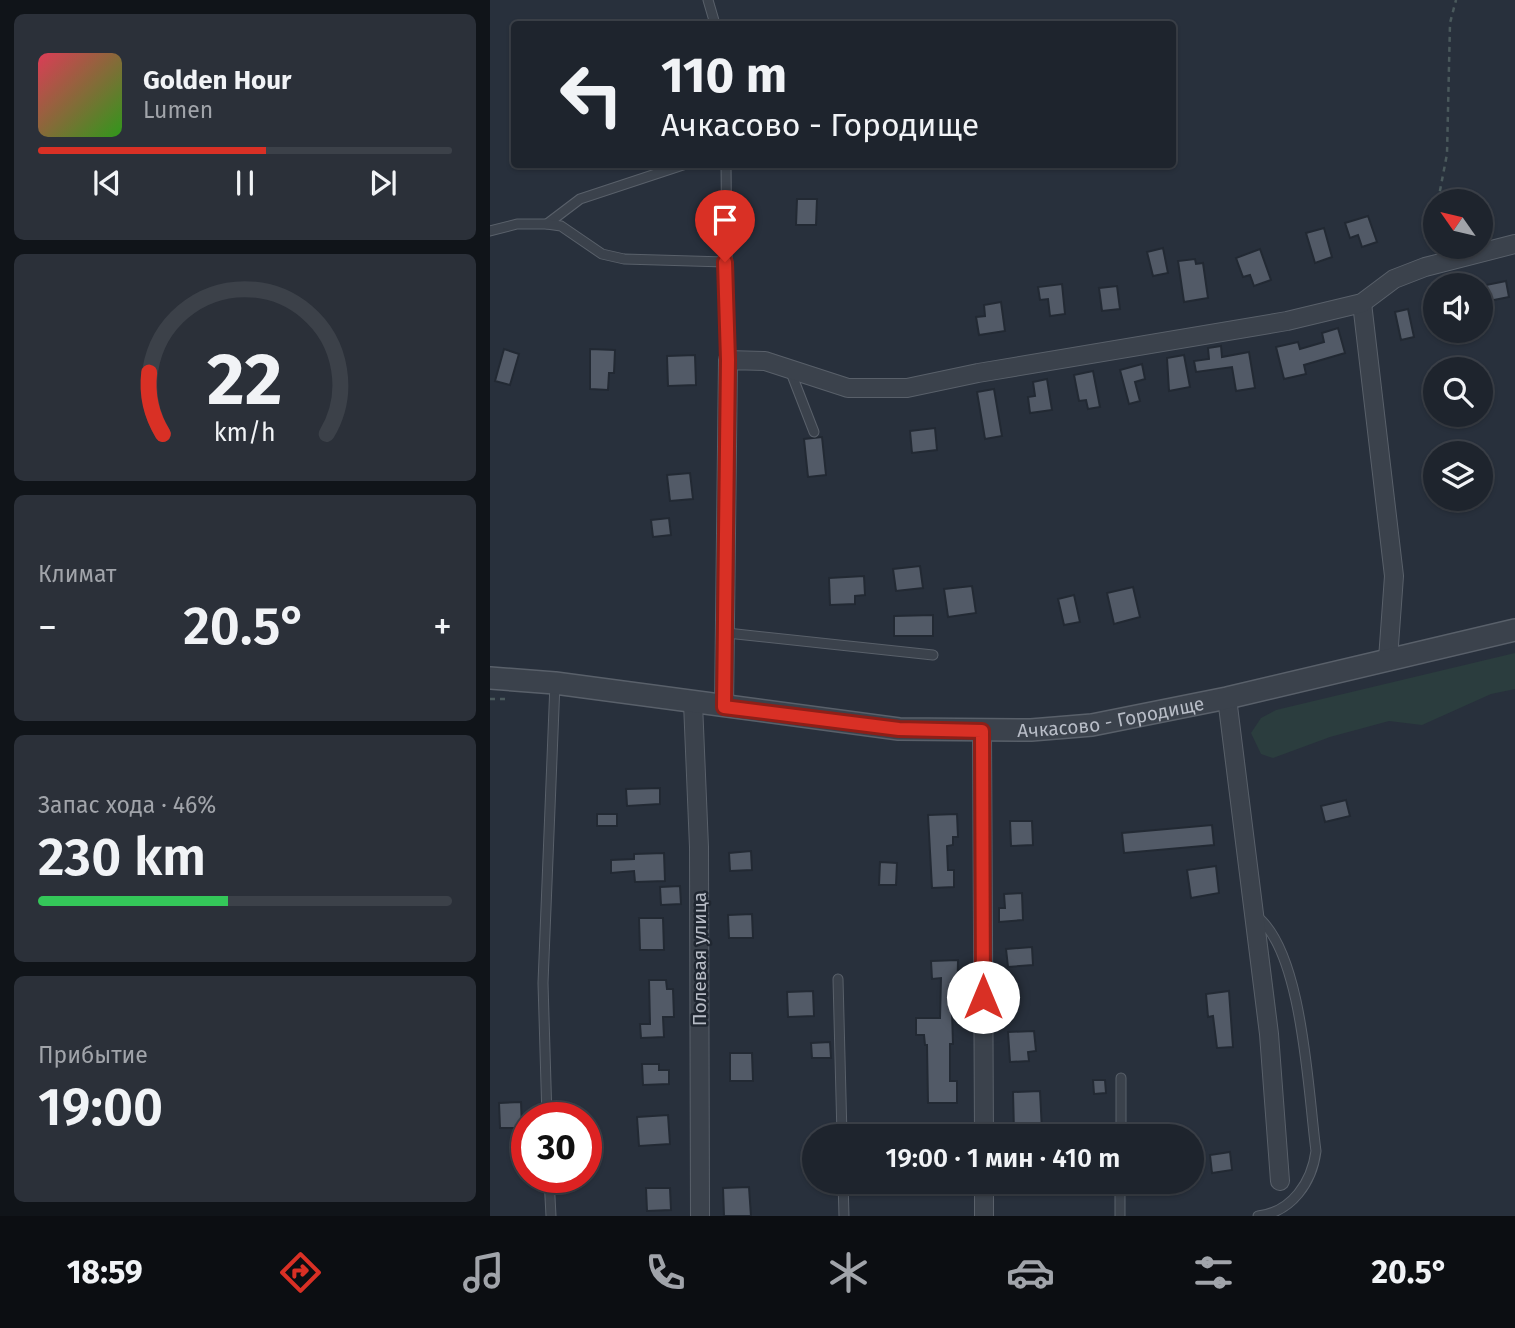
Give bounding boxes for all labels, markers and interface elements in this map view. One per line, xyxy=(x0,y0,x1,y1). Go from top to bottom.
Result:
text: 110 m xyxy=(661,46,787,105)
icon: left xyxy=(546,49,637,140)
text: Golden Hour xyxy=(143,65,291,96)
text: Lumen xyxy=(143,96,213,124)
text: Ачкасово - Городище xyxy=(661,106,979,144)
icon: previous xyxy=(88,164,126,202)
icon: pause xyxy=(226,164,264,202)
icon: next xyxy=(364,164,402,202)
north arrow xyxy=(1423,189,1493,259)
map controls xyxy=(1423,189,1493,511)
pin xyxy=(695,190,755,262)
icon: arrive xyxy=(706,201,744,239)
button: sound xyxy=(1423,273,1493,343)
text: 22 xyxy=(207,336,283,423)
button: search xyxy=(1423,357,1493,427)
text: km/h xyxy=(214,417,276,447)
button: layers xyxy=(1423,441,1493,511)
text: Климат xyxy=(38,560,116,588)
text: 20.5° xyxy=(183,595,307,658)
text: − xyxy=(38,604,57,650)
text: + xyxy=(433,604,452,650)
street label: Ачкасово - Городище xyxy=(1017,692,1206,742)
text: Запас хода · 46% xyxy=(38,791,216,819)
text: 230 km xyxy=(38,826,206,889)
street label: Полевая улица xyxy=(688,892,711,1026)
position arrow xyxy=(946,960,1020,1034)
text: Прибытие xyxy=(38,1041,148,1069)
text: 19:00 xyxy=(38,1076,163,1139)
speed limit sign: 30 xyxy=(511,1102,602,1193)
text: 19:00 · 1 мин · 410 m xyxy=(886,1143,1120,1174)
icon: directions xyxy=(276,1248,325,1297)
icon: music xyxy=(459,1248,508,1297)
icon: phone xyxy=(641,1248,690,1297)
icon: climate xyxy=(824,1248,873,1297)
icon: car xyxy=(1006,1248,1055,1297)
icon: filters xyxy=(1189,1248,1238,1297)
text: 18:59 xyxy=(67,1253,143,1291)
text: 20.5° xyxy=(1371,1253,1448,1291)

